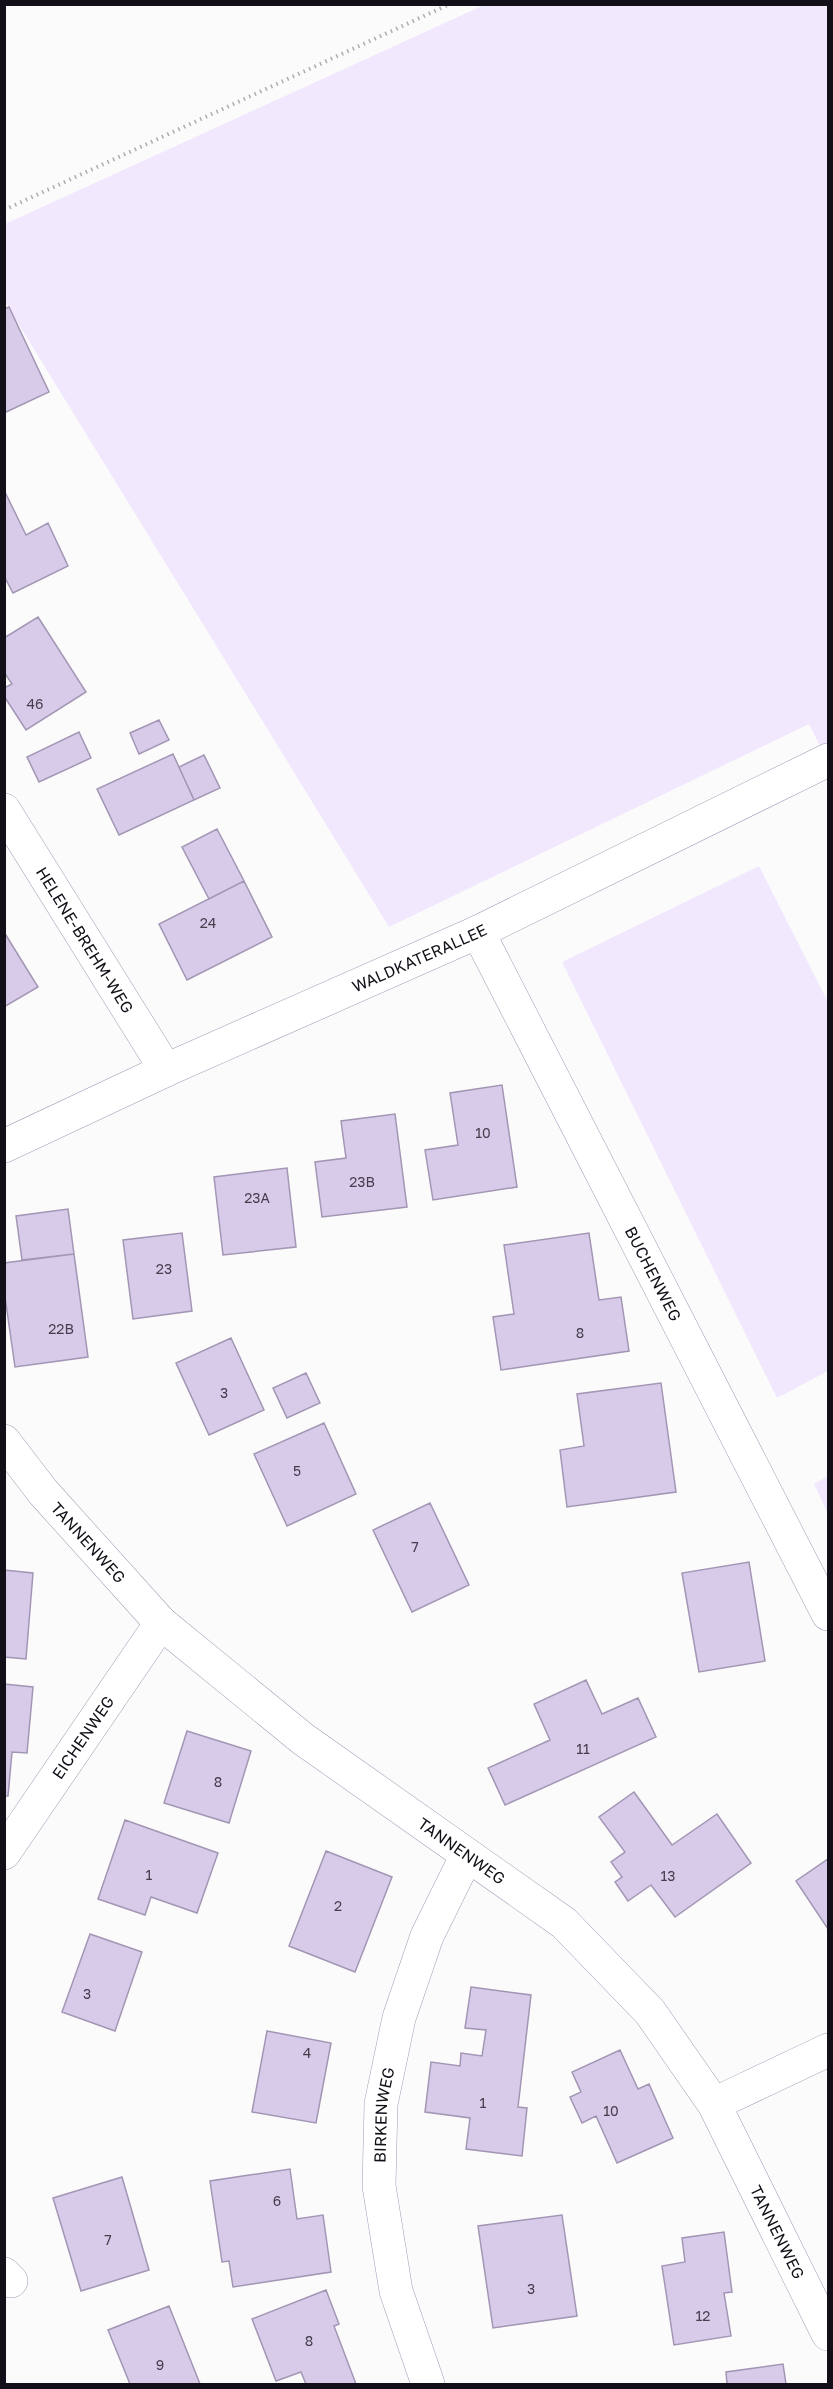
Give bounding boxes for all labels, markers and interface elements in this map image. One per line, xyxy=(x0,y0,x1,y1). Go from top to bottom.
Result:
house number: 46 xyxy=(26,695,44,712)
street label: HELENE-BREHM-WEG xyxy=(32,863,138,1017)
house number: 24 xyxy=(200,914,216,931)
street label: WALDKATERALLEE xyxy=(349,919,490,996)
house number: 10 xyxy=(475,1124,491,1141)
house number: 23B xyxy=(349,1173,375,1190)
house number: 23A xyxy=(244,1189,270,1206)
street label: BUCHENWEG xyxy=(621,1223,686,1324)
house number: 23 xyxy=(156,1260,172,1277)
house number: 22B xyxy=(48,1320,74,1337)
house number: 8 xyxy=(576,1324,584,1341)
house number: 3 xyxy=(220,1384,228,1401)
house number: 5 xyxy=(293,1462,301,1479)
street label: TANNENWEG xyxy=(47,1498,130,1587)
house number: 7 xyxy=(411,1538,419,1555)
street label: EICHENWEG xyxy=(48,1692,118,1783)
house number: 11 xyxy=(576,1740,590,1757)
house number: 8 xyxy=(214,1773,222,1790)
street label: TANNENWEG xyxy=(414,1813,509,1888)
house number: 1 xyxy=(146,1866,153,1883)
house number: 13 xyxy=(661,1867,675,1884)
house number: 2 xyxy=(334,1897,342,1914)
house number: 3 xyxy=(83,1985,91,2002)
house number: 4 xyxy=(303,2044,311,2061)
street label: BIRKENWEG xyxy=(370,2065,398,2163)
house number: 1 xyxy=(480,2094,487,2111)
house number: 10 xyxy=(603,2102,619,2119)
street label: TANNENWEG xyxy=(746,2182,809,2282)
house number: 6 xyxy=(273,2192,281,2209)
house number: 7 xyxy=(104,2231,112,2248)
house number: 3 xyxy=(527,2280,535,2297)
house number: 12 xyxy=(696,2307,710,2324)
house number: 8 xyxy=(305,2332,313,2349)
house number: 9 xyxy=(156,2356,164,2373)

